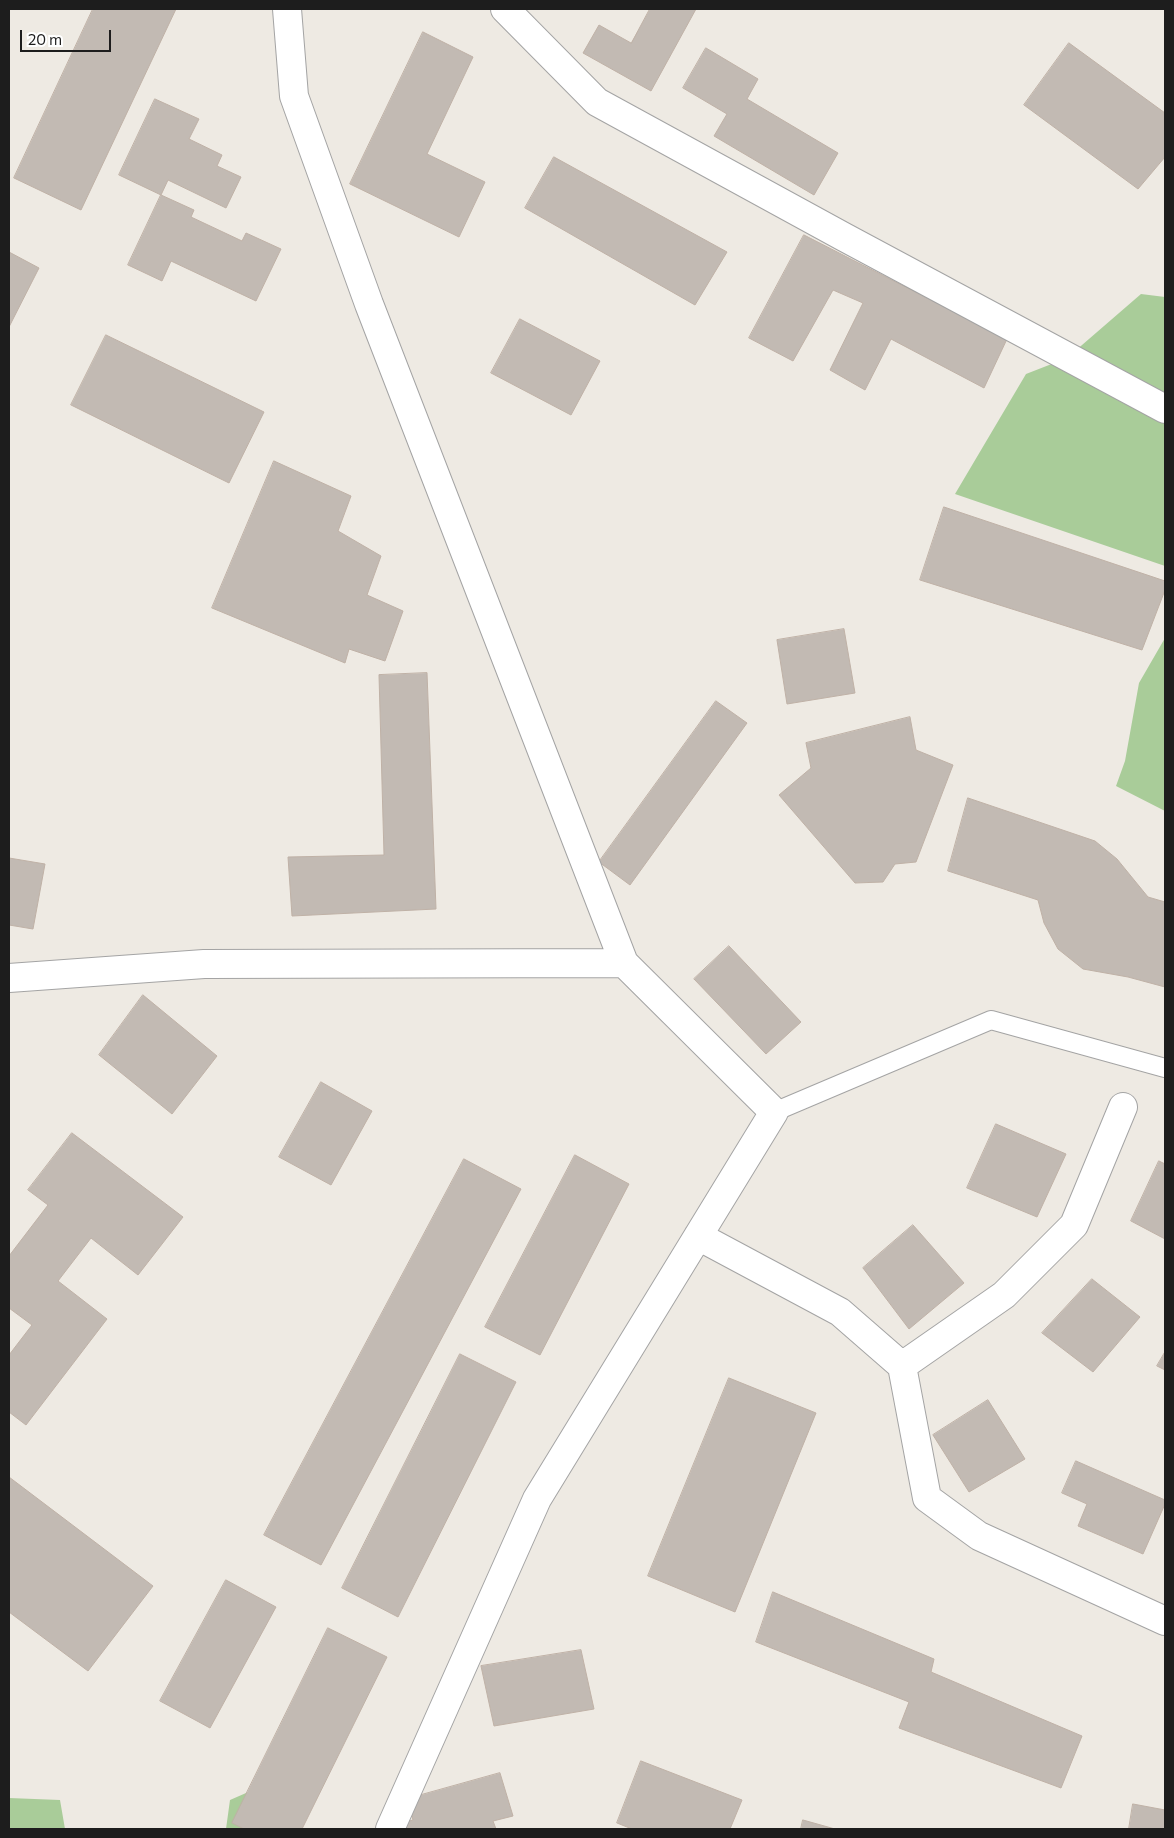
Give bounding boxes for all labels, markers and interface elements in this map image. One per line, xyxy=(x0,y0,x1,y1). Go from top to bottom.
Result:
scale bar xyxy=(22,20,114,52)
text: 20 m xyxy=(28,30,62,48)

